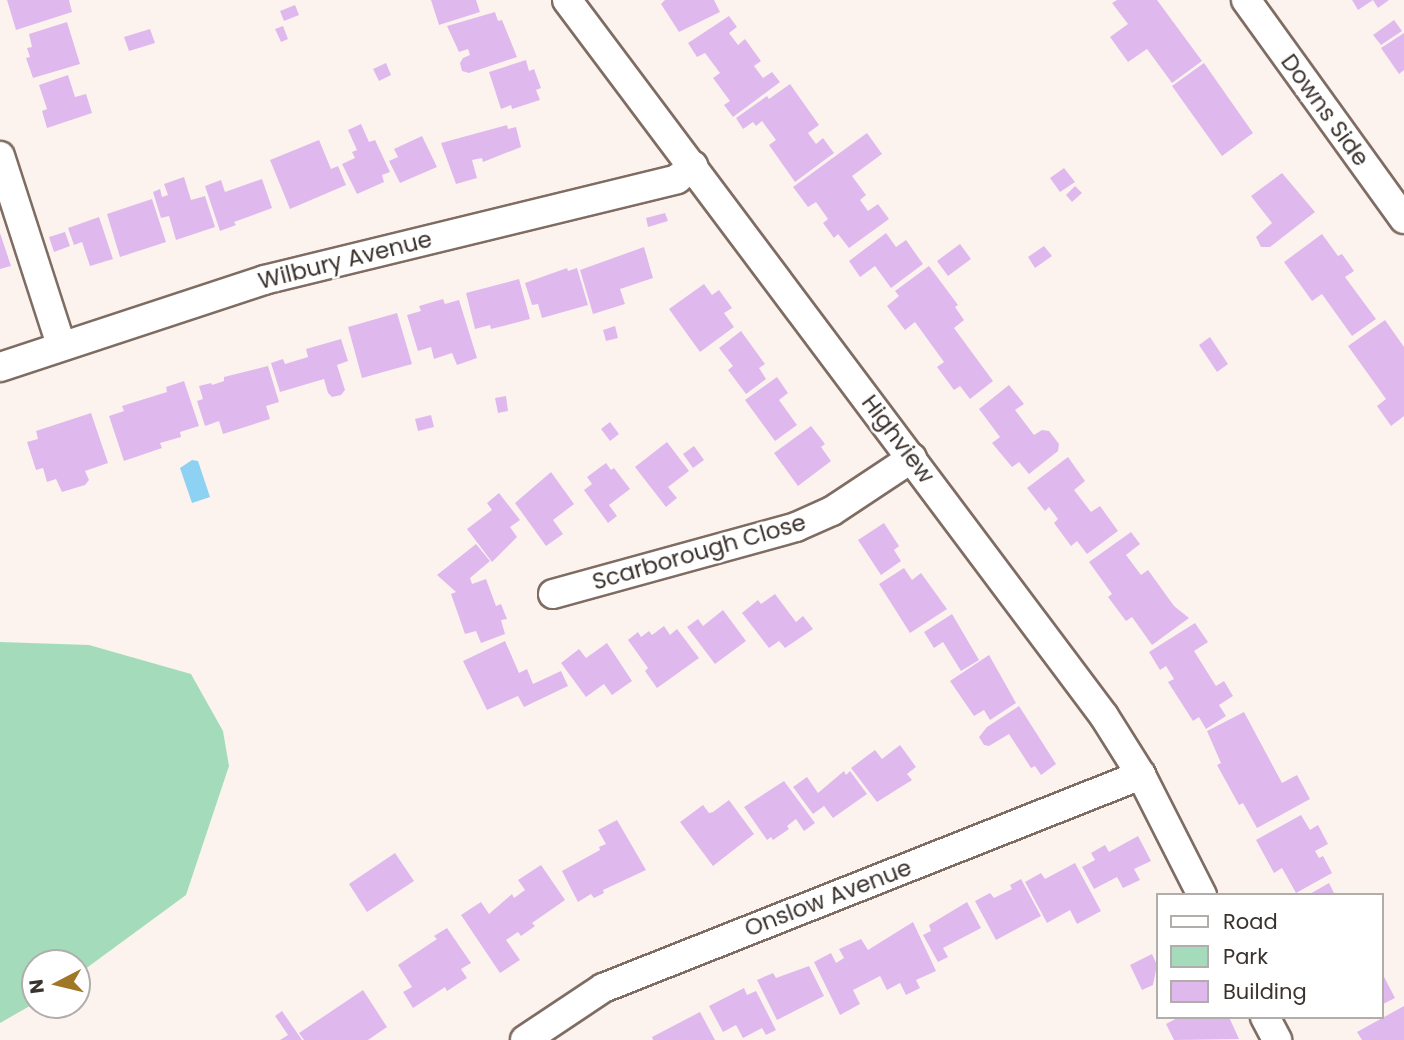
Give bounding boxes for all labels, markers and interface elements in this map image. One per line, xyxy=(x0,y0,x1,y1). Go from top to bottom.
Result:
street label: Downs Side xyxy=(1275,49,1375,171)
street label: Wilbury Avenue xyxy=(255,225,435,295)
street label: Highview xyxy=(856,389,940,489)
street label: Scarborough Close xyxy=(589,508,809,596)
street label: Onslow Avenue xyxy=(741,853,915,943)
legend xyxy=(1156,893,1383,1019)
text: Road xyxy=(1223,907,1278,936)
text: Park xyxy=(1223,942,1268,971)
north arrow xyxy=(21,949,91,1019)
text: Building xyxy=(1223,977,1307,1006)
text: N xyxy=(22,978,51,995)

